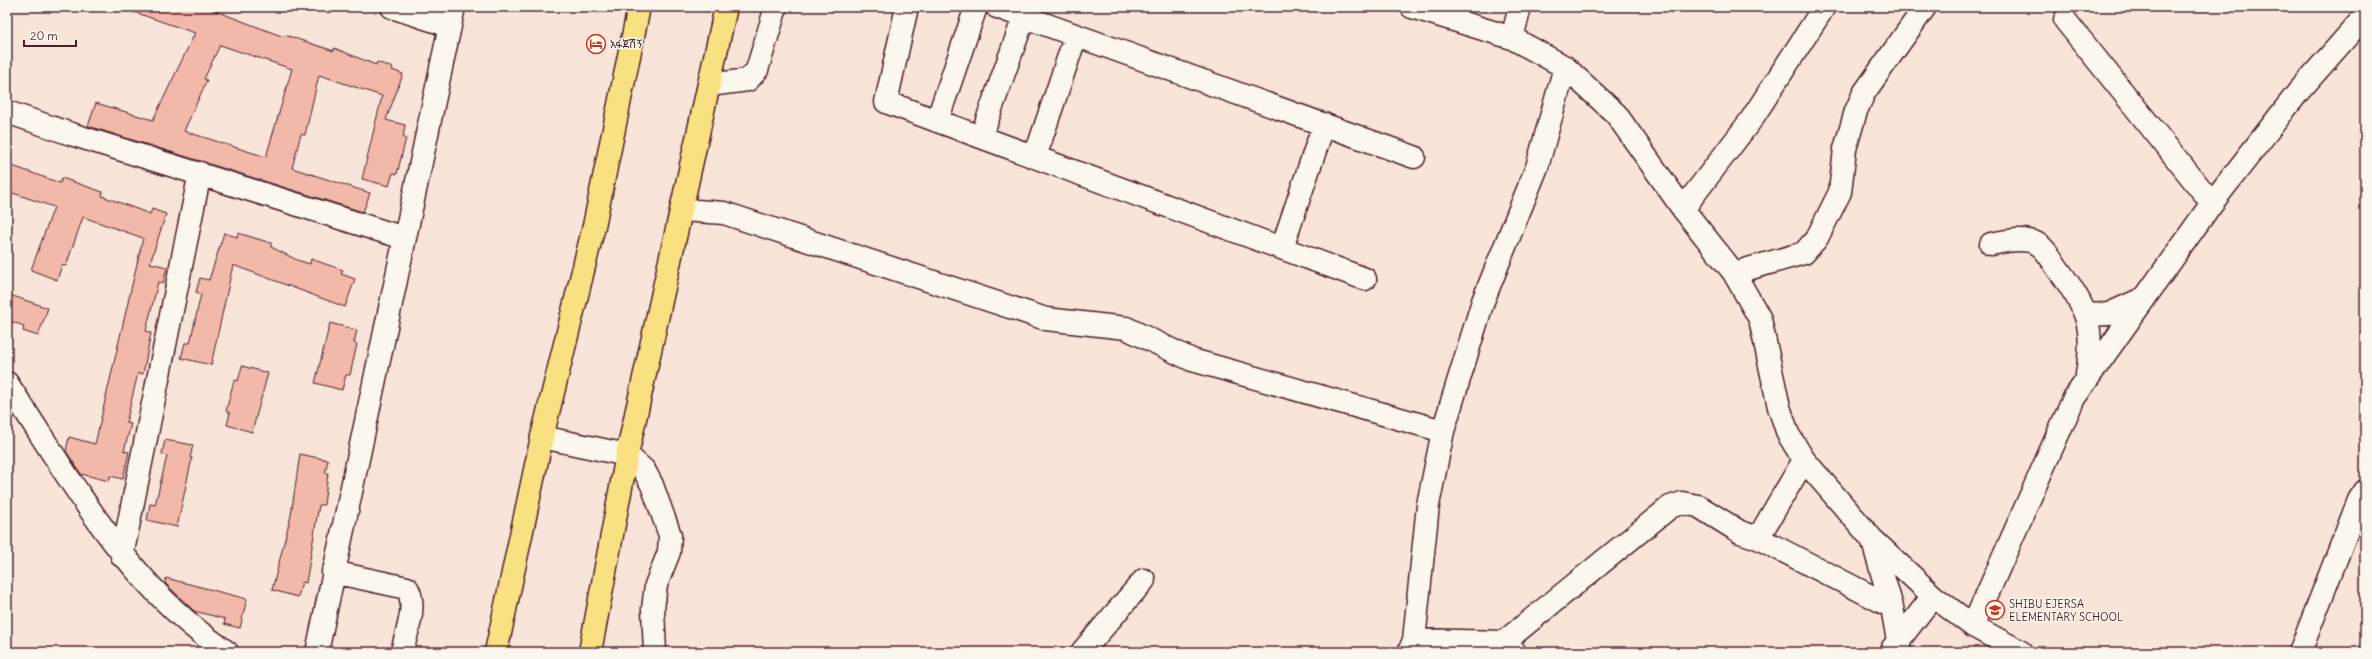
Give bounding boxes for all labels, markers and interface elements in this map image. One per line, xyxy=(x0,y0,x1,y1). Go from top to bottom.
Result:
scale bar xyxy=(24,22,76,48)
text: 20 m xyxy=(30,28,58,43)
hotel icon: አፋጀሽኝ xyxy=(585,33,607,55)
place label: አፋጀሽኝ xyxy=(610,37,643,51)
place label: SHIBU EJERSA ELEMENTARY SCHOOL xyxy=(2009,597,2123,624)
school or university icon: SHIBU EJERSA ELEMENTARY SCHOOL xyxy=(1984,599,2006,621)

